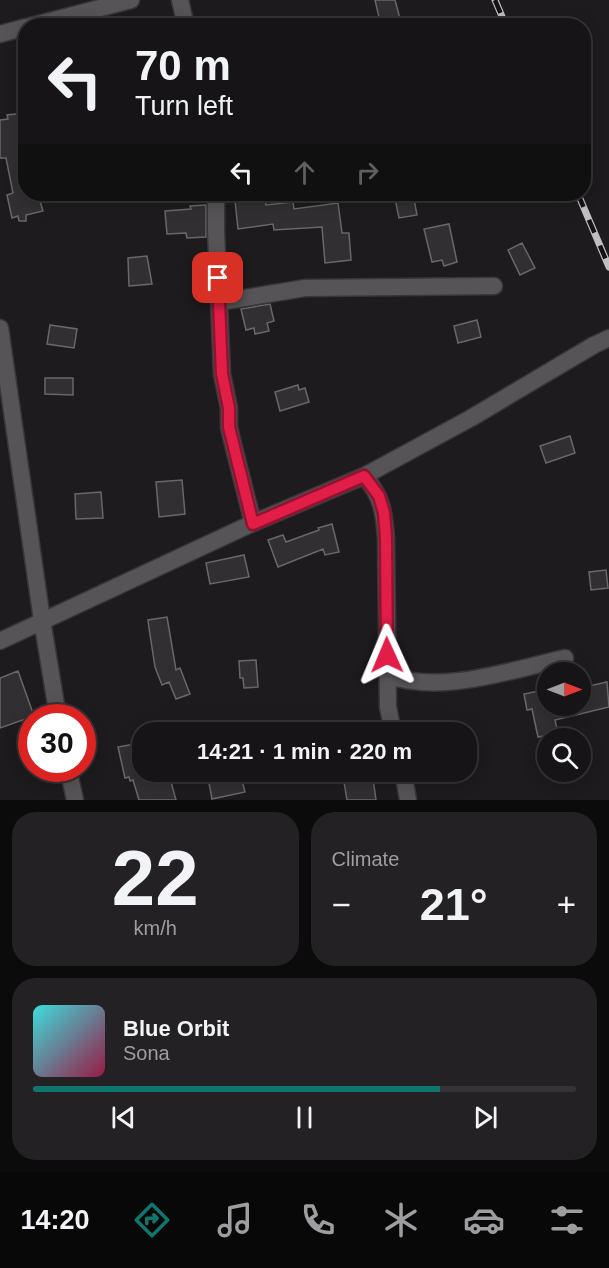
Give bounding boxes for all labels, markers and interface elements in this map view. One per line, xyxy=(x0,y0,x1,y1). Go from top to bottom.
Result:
icon: left xyxy=(36,42,114,120)
text: 70 m xyxy=(135,42,231,89)
text: Turn left xyxy=(135,91,233,121)
icon: left xyxy=(225,156,258,189)
icon: ahead xyxy=(288,156,321,189)
icon: right xyxy=(351,156,384,189)
pin xyxy=(192,252,243,303)
icon: arrive xyxy=(201,261,234,294)
position arrow xyxy=(355,623,419,687)
north arrow xyxy=(537,662,591,716)
map controls xyxy=(537,662,591,782)
speed limit sign: 30 xyxy=(18,704,96,782)
button: search xyxy=(537,728,591,782)
text: 14:21 · 1 min · 220 m xyxy=(197,739,412,764)
text: 22 xyxy=(112,834,199,922)
text: Climate xyxy=(332,848,399,870)
text: 21° xyxy=(420,879,488,930)
text: − xyxy=(332,886,351,923)
text: + xyxy=(557,886,576,923)
text: km/h xyxy=(134,917,177,939)
text: Blue Orbit xyxy=(123,1016,229,1041)
text: Sona xyxy=(123,1042,170,1064)
icon: previous xyxy=(107,1101,140,1134)
icon: pause xyxy=(288,1101,321,1134)
icon: next xyxy=(469,1101,502,1134)
icon: directions xyxy=(131,1199,173,1241)
icon: music xyxy=(214,1199,256,1241)
icon: phone xyxy=(297,1199,339,1241)
icon: climate xyxy=(380,1199,422,1241)
icon: car xyxy=(463,1199,505,1241)
icon: filters xyxy=(546,1199,588,1241)
text: 14:20 xyxy=(21,1205,90,1235)

